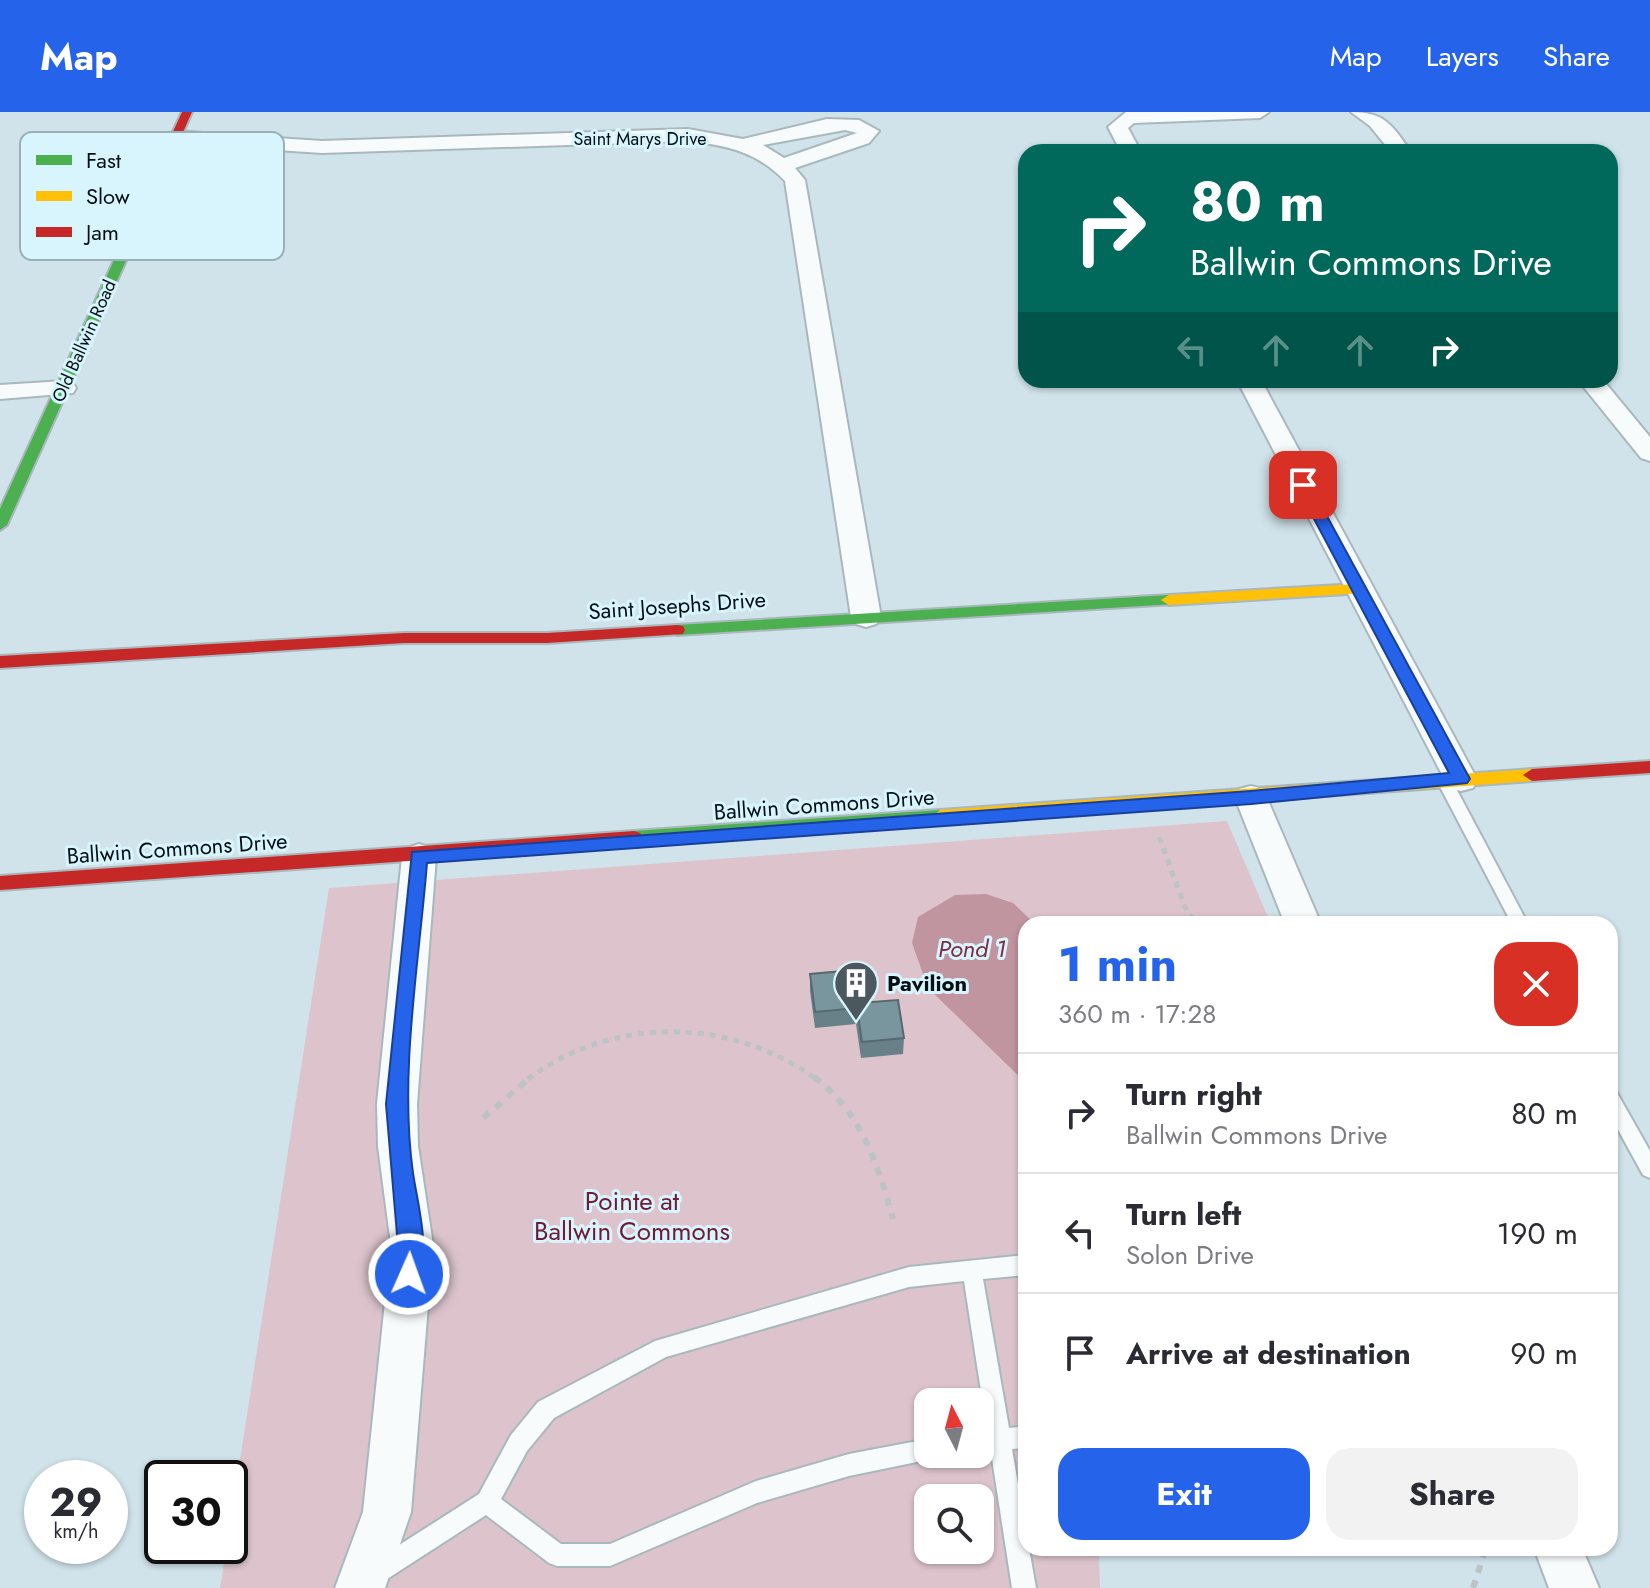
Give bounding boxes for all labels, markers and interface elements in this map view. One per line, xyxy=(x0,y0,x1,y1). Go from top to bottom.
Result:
text: Map xyxy=(40,29,118,84)
text: Map xyxy=(1330,36,1382,77)
text: Layers xyxy=(1426,36,1499,77)
text: Share xyxy=(1543,36,1610,77)
street label: Saint Marys Drive xyxy=(574,126,706,152)
legend xyxy=(20,132,284,260)
text: Fast xyxy=(86,144,122,176)
text: 80 m xyxy=(1190,161,1325,242)
icon: right xyxy=(1058,176,1162,280)
text: Slow xyxy=(86,180,130,212)
text: Jam xyxy=(83,216,119,248)
text: Ballwin Commons Drive xyxy=(1190,236,1552,288)
street label: Old Ballwin Road xyxy=(45,276,123,406)
icon: left xyxy=(1170,328,1214,372)
icon: ahead xyxy=(1254,328,1298,372)
icon: ahead xyxy=(1338,328,1382,372)
icon: right xyxy=(1422,328,1466,372)
pin xyxy=(1269,451,1337,519)
icon: arrive xyxy=(1281,463,1325,507)
street label: Saint Josephs Drive xyxy=(587,583,767,627)
street label: Ballwin Commons Drive xyxy=(713,780,935,828)
street label: Ballwin Commons Drive xyxy=(66,824,288,872)
text: 1 min xyxy=(1058,930,1177,999)
water label: Pond 1 xyxy=(938,931,1006,966)
button: close xyxy=(1494,942,1578,1026)
building icon: Pavilion xyxy=(832,959,880,1022)
place label: Pavilion xyxy=(887,967,967,999)
text: 360 m · 17:28 xyxy=(1058,995,1216,1033)
text: Turn right xyxy=(1126,1073,1262,1116)
icon: right xyxy=(1058,1091,1102,1135)
text: 80 m xyxy=(1511,1092,1578,1135)
text: Ballwin Commons Drive xyxy=(1126,1116,1387,1154)
park label: Pointe at Ballwin Commons xyxy=(534,1182,730,1250)
text: Turn left xyxy=(1126,1193,1241,1236)
icon: left xyxy=(1058,1211,1102,1255)
text: 190 m xyxy=(1497,1212,1578,1255)
position arrow xyxy=(367,1232,451,1316)
text: Solon Drive xyxy=(1126,1236,1254,1274)
icon: arrive xyxy=(1058,1331,1102,1375)
text: Arrive at destination xyxy=(1126,1332,1411,1375)
text: 90 m xyxy=(1510,1332,1578,1375)
north arrow xyxy=(914,1388,994,1468)
map controls xyxy=(914,1388,994,1564)
button: Exit xyxy=(1058,1448,1310,1540)
button: Share xyxy=(1326,1448,1578,1540)
speed limit sign: 30 xyxy=(144,1460,248,1564)
text: 29 xyxy=(50,1473,103,1531)
button: search xyxy=(914,1484,994,1564)
text: km/h xyxy=(53,1517,99,1546)

